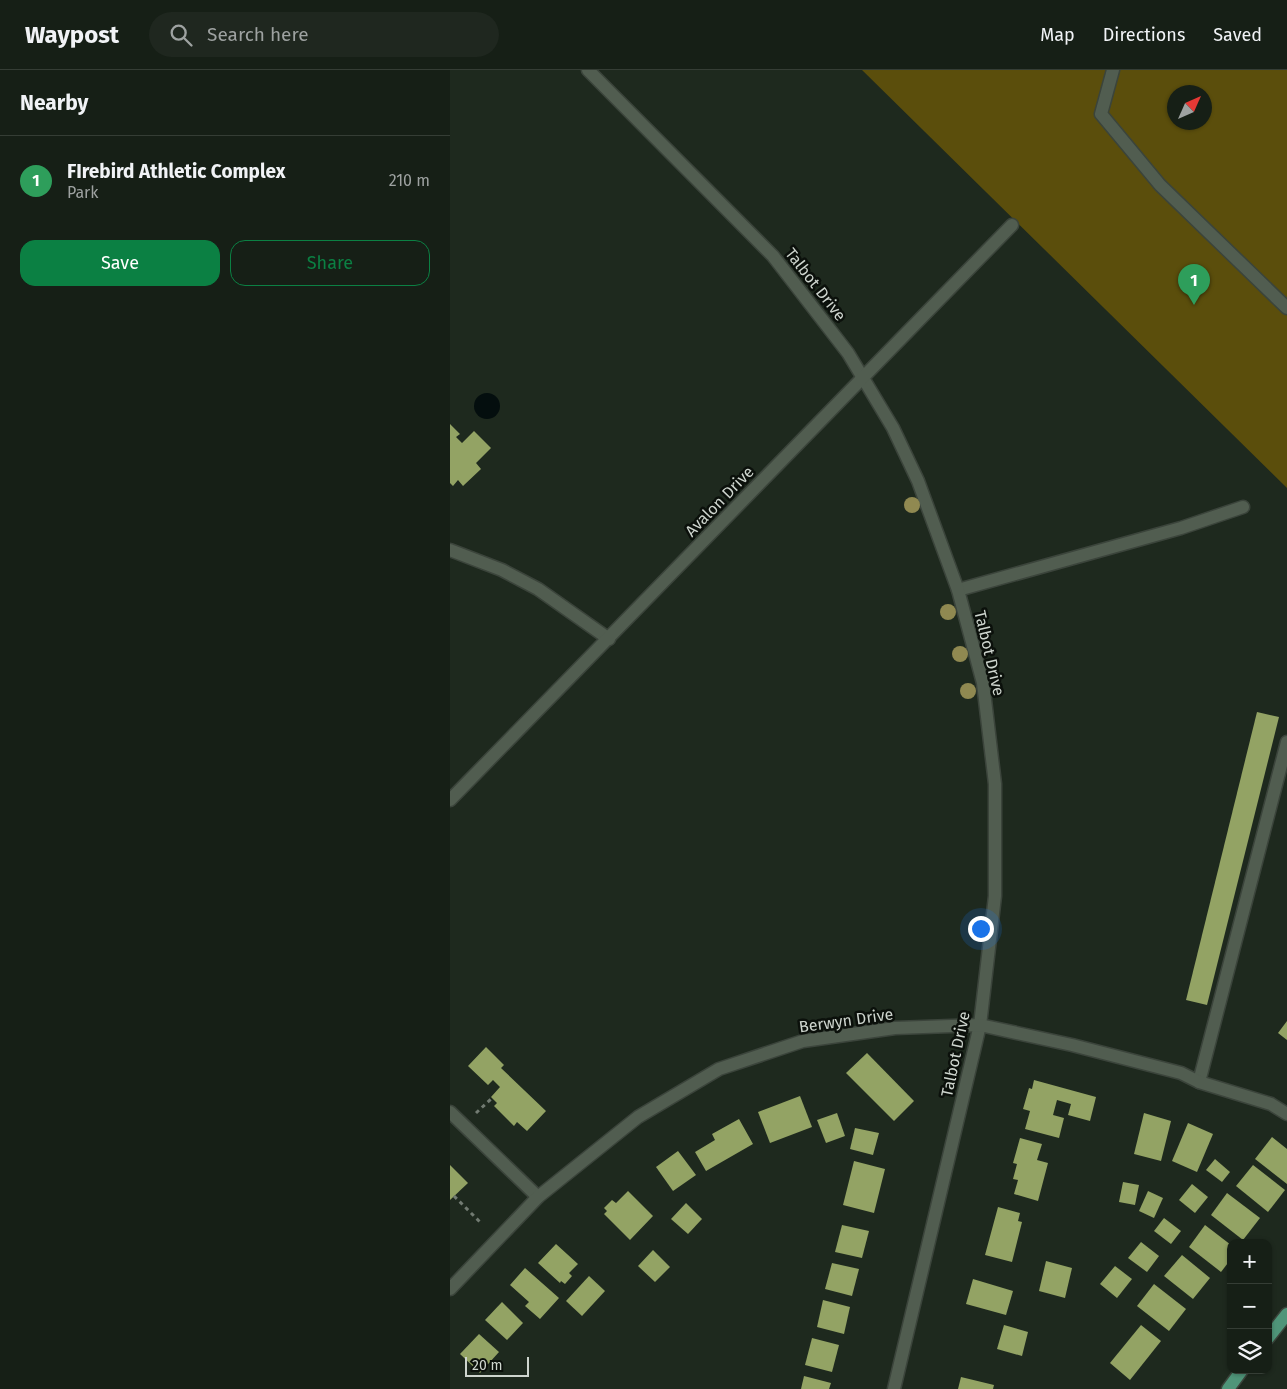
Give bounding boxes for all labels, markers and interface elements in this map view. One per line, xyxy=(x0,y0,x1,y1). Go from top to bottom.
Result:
search box xyxy=(149,12,499,57)
text: Waypost xyxy=(25,21,119,49)
icon: search xyxy=(167,21,195,49)
text: Search here xyxy=(207,23,309,46)
text: Map xyxy=(1040,24,1075,46)
text: Directions xyxy=(1103,24,1185,46)
text: Saved xyxy=(1213,24,1262,46)
north arrow xyxy=(1167,85,1212,130)
text: Nearby xyxy=(20,90,88,116)
text: FIrebird Athletic Complex xyxy=(67,160,285,183)
text: 1 xyxy=(32,171,40,190)
text: 210 m xyxy=(389,171,430,190)
text: Park xyxy=(67,183,99,202)
button: Save xyxy=(20,240,220,286)
button: Share xyxy=(230,240,430,286)
street label: Talbot Drive xyxy=(781,244,850,324)
pin: 1 xyxy=(1178,264,1210,305)
street label: Avalon Drive xyxy=(681,462,758,540)
street label: Talbot Drive xyxy=(970,609,1009,698)
your location xyxy=(968,916,994,942)
street label: Berwyn Drive xyxy=(798,1004,894,1037)
street label: Talbot Drive xyxy=(937,1010,974,1099)
map controls xyxy=(1227,1239,1272,1374)
button: + xyxy=(1227,1239,1272,1284)
button: − xyxy=(1227,1284,1272,1329)
button: layers xyxy=(1227,1329,1272,1374)
scale bar xyxy=(465,1354,529,1377)
text: 20 m xyxy=(472,1357,502,1374)

